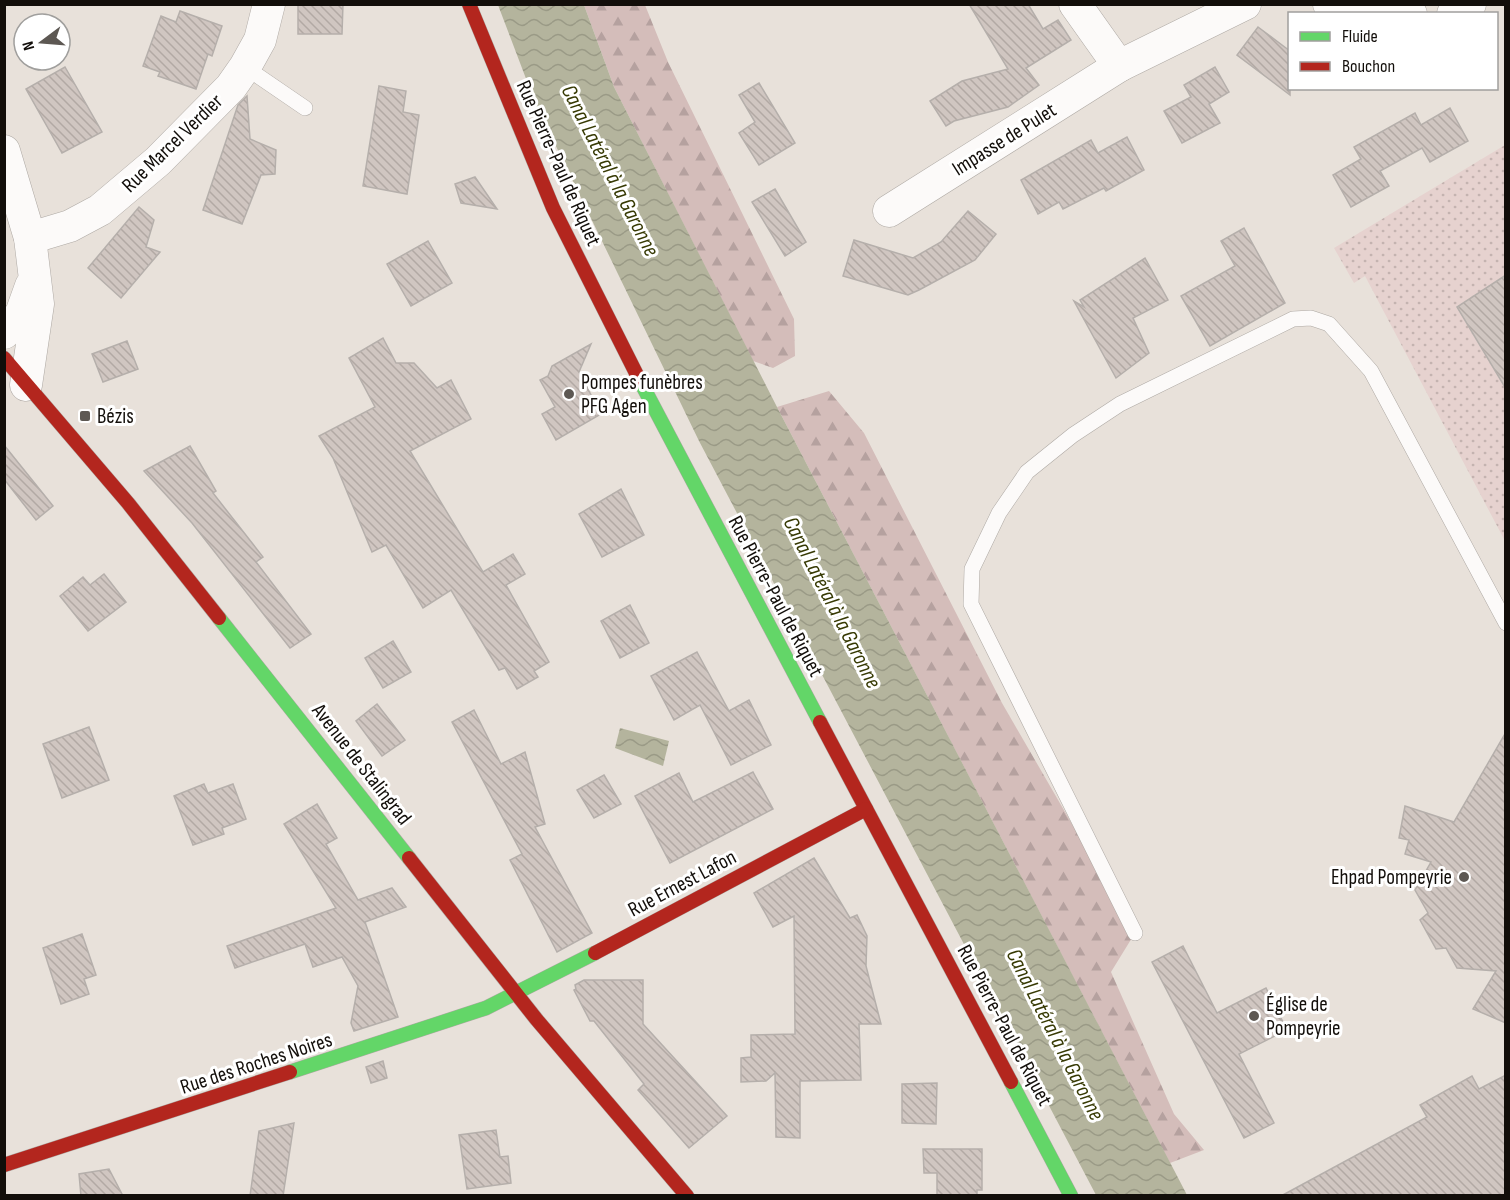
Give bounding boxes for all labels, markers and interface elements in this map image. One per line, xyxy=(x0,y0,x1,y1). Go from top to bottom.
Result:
north arrow xyxy=(12,12,72,72)
legend xyxy=(1288,12,1498,90)
text: Fluide xyxy=(1342,26,1378,47)
text: N xyxy=(19,39,39,52)
text: Bouchon xyxy=(1342,56,1395,77)
street label: Rue Pierre-Paul de Riquet xyxy=(511,77,606,250)
water label: Canal Latéral à la Garonne xyxy=(555,80,665,261)
street label: Rue Marcel Verdier xyxy=(117,89,228,198)
street label: Impasse de Pulet xyxy=(948,98,1061,181)
place label: Pompes funèbres PFG Agen xyxy=(581,370,703,419)
marker: Pompes funèbres PFG Agen xyxy=(562,387,576,401)
place label: Bézis xyxy=(97,404,134,429)
marker: Bézis xyxy=(78,409,92,423)
street label: Rue Pierre-Paul de Riquet xyxy=(723,512,828,681)
water label: Canal Latéral à la Garonne xyxy=(777,512,887,693)
street label: Avenue de Stalingrad xyxy=(306,698,417,830)
street label: Rue Ernest Lafon xyxy=(624,845,741,922)
place label: Ehpad Pompeyrie xyxy=(1331,865,1452,890)
marker: Ehpad Pompeyrie xyxy=(1457,870,1471,884)
street label: Rue Pierre-Paul de Riquet xyxy=(952,941,1057,1110)
water label: Canal Latéral à la Garonne xyxy=(1000,944,1110,1125)
place label: Église de Pompeyrie xyxy=(1266,992,1341,1041)
marker: Église de Pompeyrie xyxy=(1247,1009,1261,1023)
street label: Rue des Roches Noires xyxy=(177,1027,335,1100)

